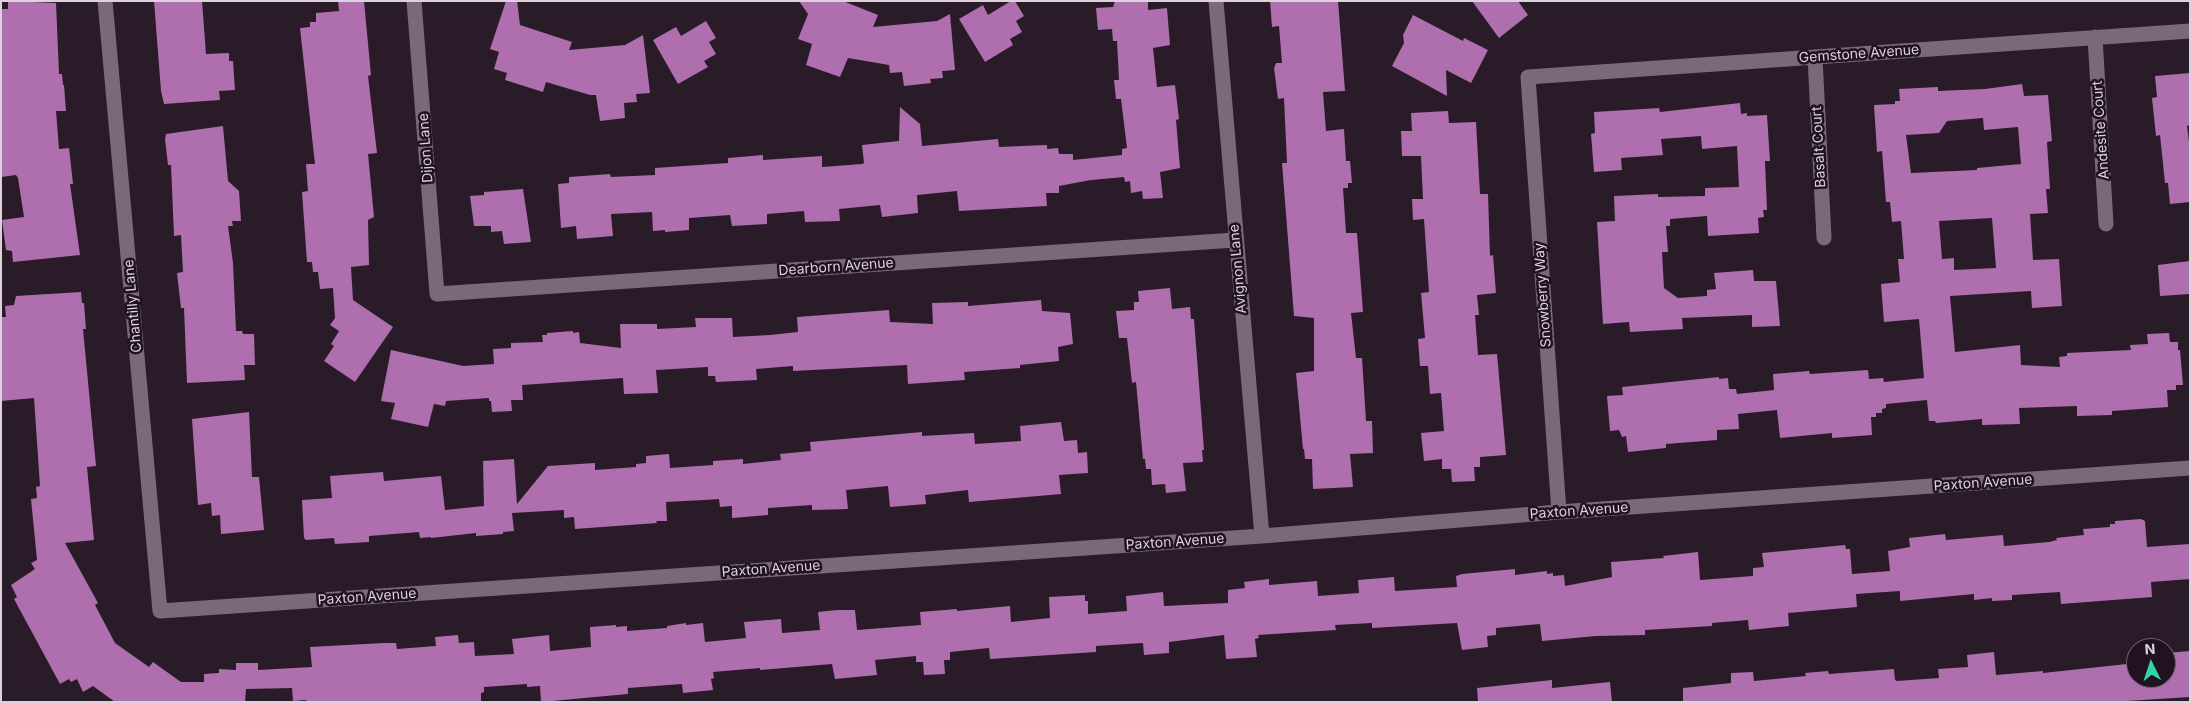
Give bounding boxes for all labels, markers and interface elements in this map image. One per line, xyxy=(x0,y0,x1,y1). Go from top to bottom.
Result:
street label: Gemstone Avenue xyxy=(1798,41,1920,67)
street label: Andesite Court xyxy=(2089,80,2113,180)
street label: Basalt Court xyxy=(1808,106,1830,188)
street label: Dijon Lane xyxy=(415,113,437,183)
street label: Avignon Lane xyxy=(1226,224,1250,314)
street label: Snowberry Way xyxy=(1531,242,1555,348)
street label: Dearborn Avenue xyxy=(778,255,894,279)
street label: Chantilly Lane xyxy=(121,259,145,353)
street label: Paxton Avenue xyxy=(1933,471,2033,495)
street label: Paxton Avenue xyxy=(1529,499,1629,523)
street label: Paxton Avenue xyxy=(1125,530,1225,554)
street label: Paxton Avenue xyxy=(721,557,821,581)
street label: Paxton Avenue xyxy=(317,585,417,609)
north arrow xyxy=(2126,638,2176,688)
text: N xyxy=(2144,640,2156,657)

